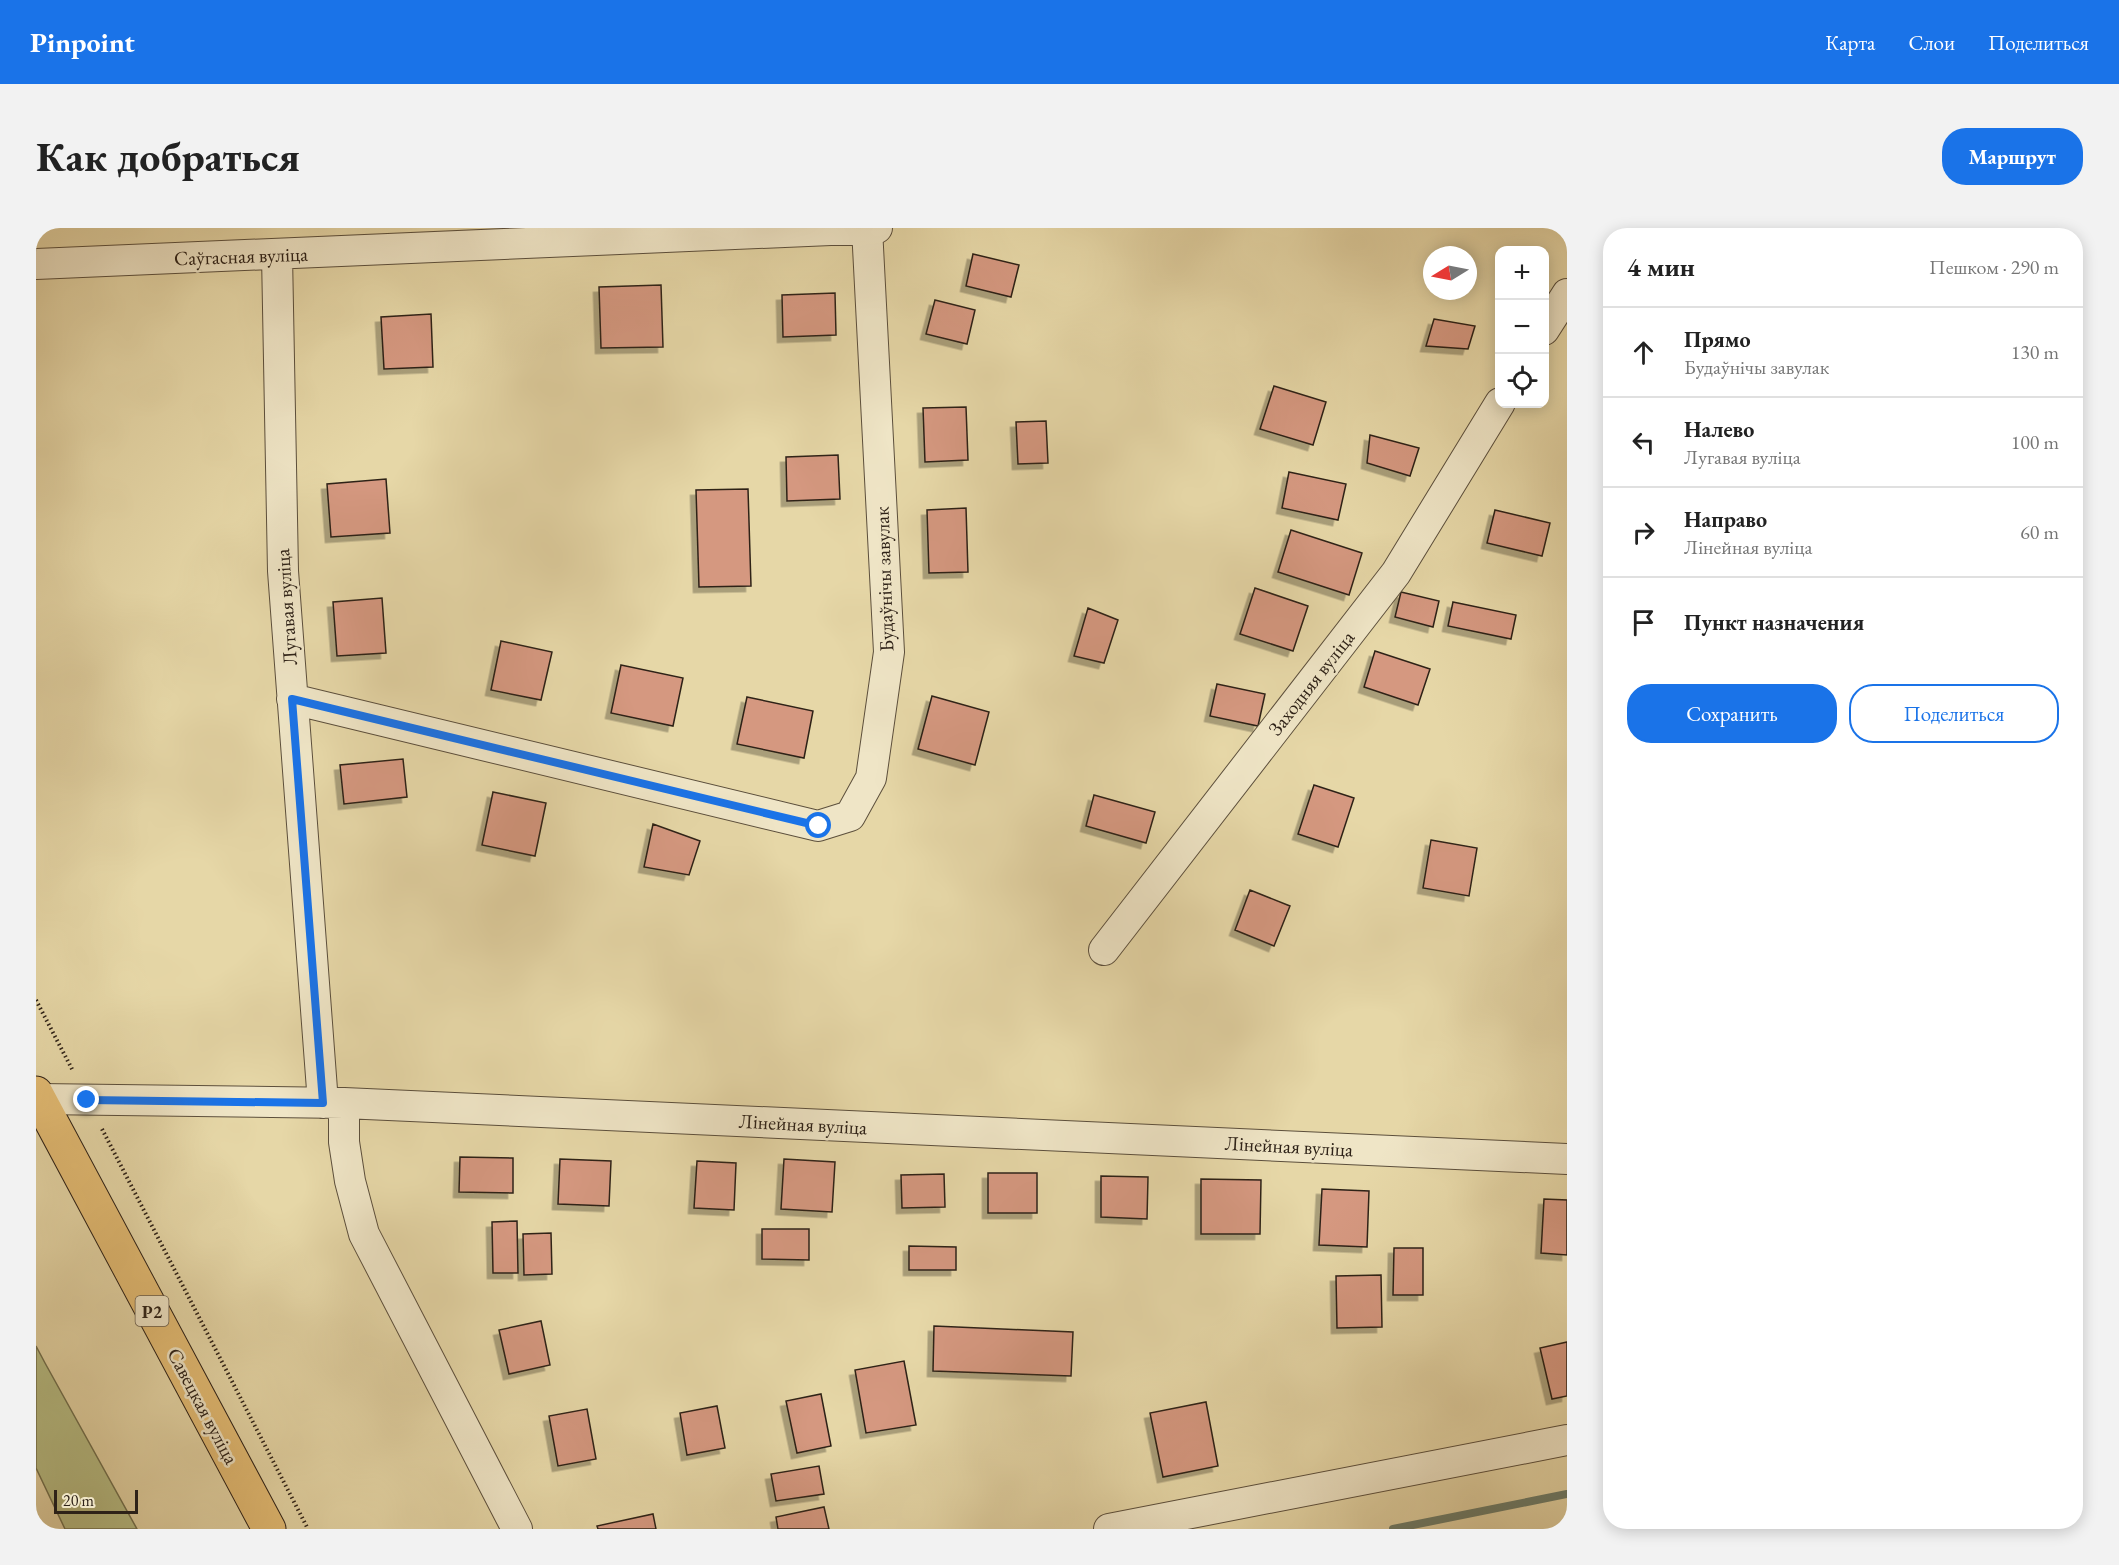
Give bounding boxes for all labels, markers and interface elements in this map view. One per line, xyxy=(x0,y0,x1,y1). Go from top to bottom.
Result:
text: Pinpoint xyxy=(30,24,135,60)
text: Карта xyxy=(1825,29,1875,56)
text: Слои xyxy=(1908,29,1955,56)
text: Поделиться xyxy=(1988,29,2089,56)
button: Маршрут xyxy=(1942,128,2083,185)
text: Как добраться xyxy=(36,129,300,184)
street label: Саўгасная вуліца xyxy=(173,241,309,271)
north arrow xyxy=(1423,246,1477,300)
map controls xyxy=(1495,246,1549,408)
button: + xyxy=(1495,246,1549,300)
text: 4 мин xyxy=(1627,250,1695,284)
text: Пешком · 290 m xyxy=(1929,254,2059,280)
button: − xyxy=(1495,300,1549,354)
text: Прямо xyxy=(1684,325,1751,354)
icon: ahead xyxy=(1627,336,1660,369)
text: 130 m xyxy=(2011,339,2059,365)
button: locate xyxy=(1495,354,1549,408)
text: Будаўнічы завулак xyxy=(1684,354,1829,380)
text: Налево xyxy=(1684,415,1754,444)
icon: left xyxy=(1627,426,1660,459)
text: 100 m xyxy=(2011,429,2059,455)
text: Лугавая вуліца xyxy=(1684,444,1801,470)
street label: Будаўнічы завулак xyxy=(868,505,900,652)
text: Направо xyxy=(1684,505,1767,534)
icon: right xyxy=(1627,516,1660,549)
text: 60 m xyxy=(2020,519,2059,545)
text: Лінейная вуліца xyxy=(1684,534,1812,560)
street label: Лугавая вуліца xyxy=(269,548,303,666)
icon: arrive xyxy=(1627,606,1660,639)
text: Пункт назначения xyxy=(1684,608,1864,637)
street label: Заходняя вуліца xyxy=(1262,625,1360,741)
button: Сохранить xyxy=(1627,684,1837,743)
button: Поделиться xyxy=(1849,684,2059,743)
route start xyxy=(805,812,831,838)
route end xyxy=(73,1086,99,1112)
street label: Лінейная вуліца xyxy=(738,1108,868,1140)
street label: Лінейная вуліца xyxy=(1224,1130,1354,1162)
road number: Р2 xyxy=(136,1296,168,1326)
street label: Савецкая вуліца xyxy=(161,1343,245,1469)
scale bar xyxy=(54,1487,138,1514)
text: 20 m xyxy=(63,1490,94,1511)

